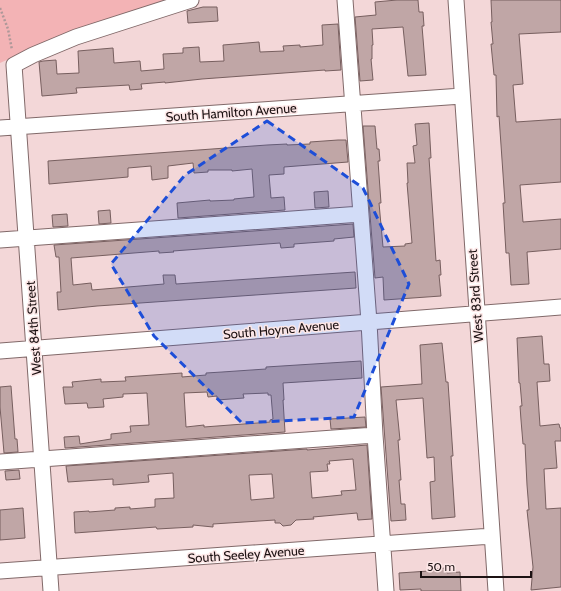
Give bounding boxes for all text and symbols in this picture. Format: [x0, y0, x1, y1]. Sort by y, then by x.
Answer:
street label: South Hamilton Avenue [165, 99, 297, 125]
street label: West 83rd Street [464, 248, 486, 343]
street label: West 84th Street [22, 280, 44, 376]
street label: South Hoyne Avenue [222, 316, 340, 342]
street label: South Seeley Avenue [187, 542, 305, 566]
scale bar [421, 553, 531, 579]
text: 50 m [427, 559, 455, 574]

